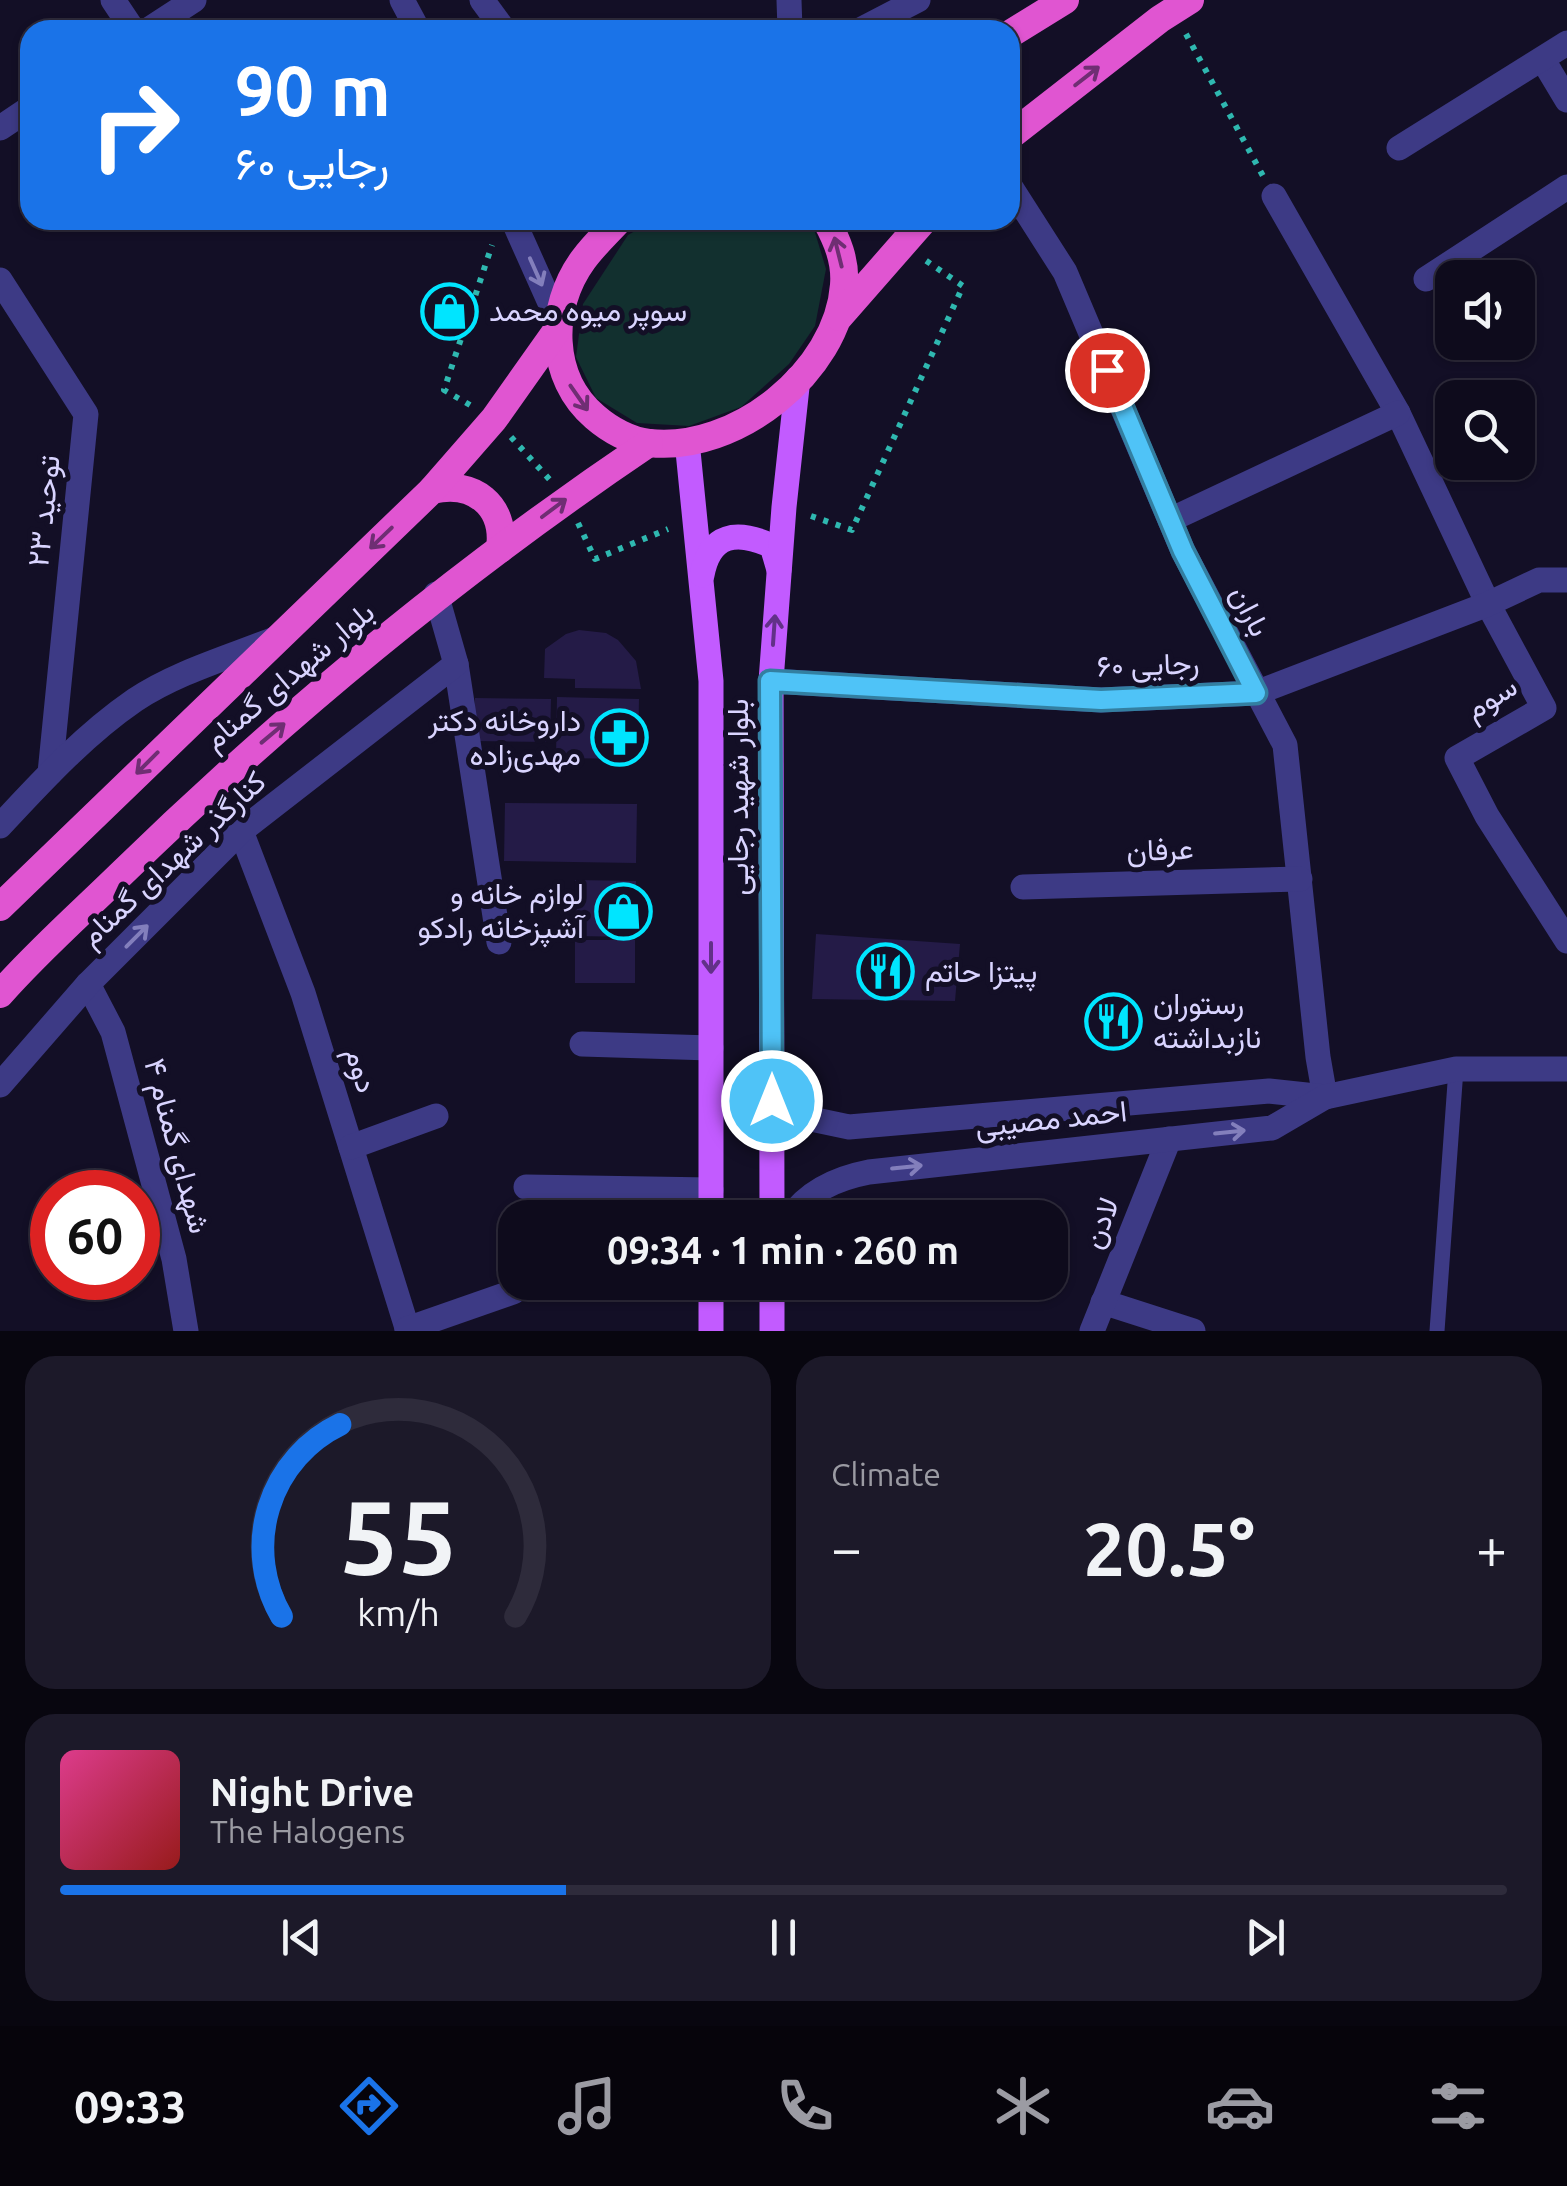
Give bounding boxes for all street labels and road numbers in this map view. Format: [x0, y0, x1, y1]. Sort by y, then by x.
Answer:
street label: توحید ۲۳ [20, 454, 68, 568]
street label: باران [1222, 580, 1278, 642]
street label: بلوار شهدای گمنام [196, 594, 382, 759]
street label: رجایی ۶۰ [1096, 645, 1200, 685]
street label: سوم [1458, 668, 1524, 729]
street label: بلوار شهید رجایی [720, 699, 756, 895]
street label: کنارگذر شهدای گمنام [73, 764, 274, 955]
street label: عرفان [1126, 831, 1194, 869]
street label: دوم [336, 1043, 385, 1097]
street label: شهدای گمنام ۴ [135, 1054, 218, 1238]
street label: احمد مصیبی [973, 1093, 1129, 1145]
street label: لادن [1075, 1192, 1126, 1253]

